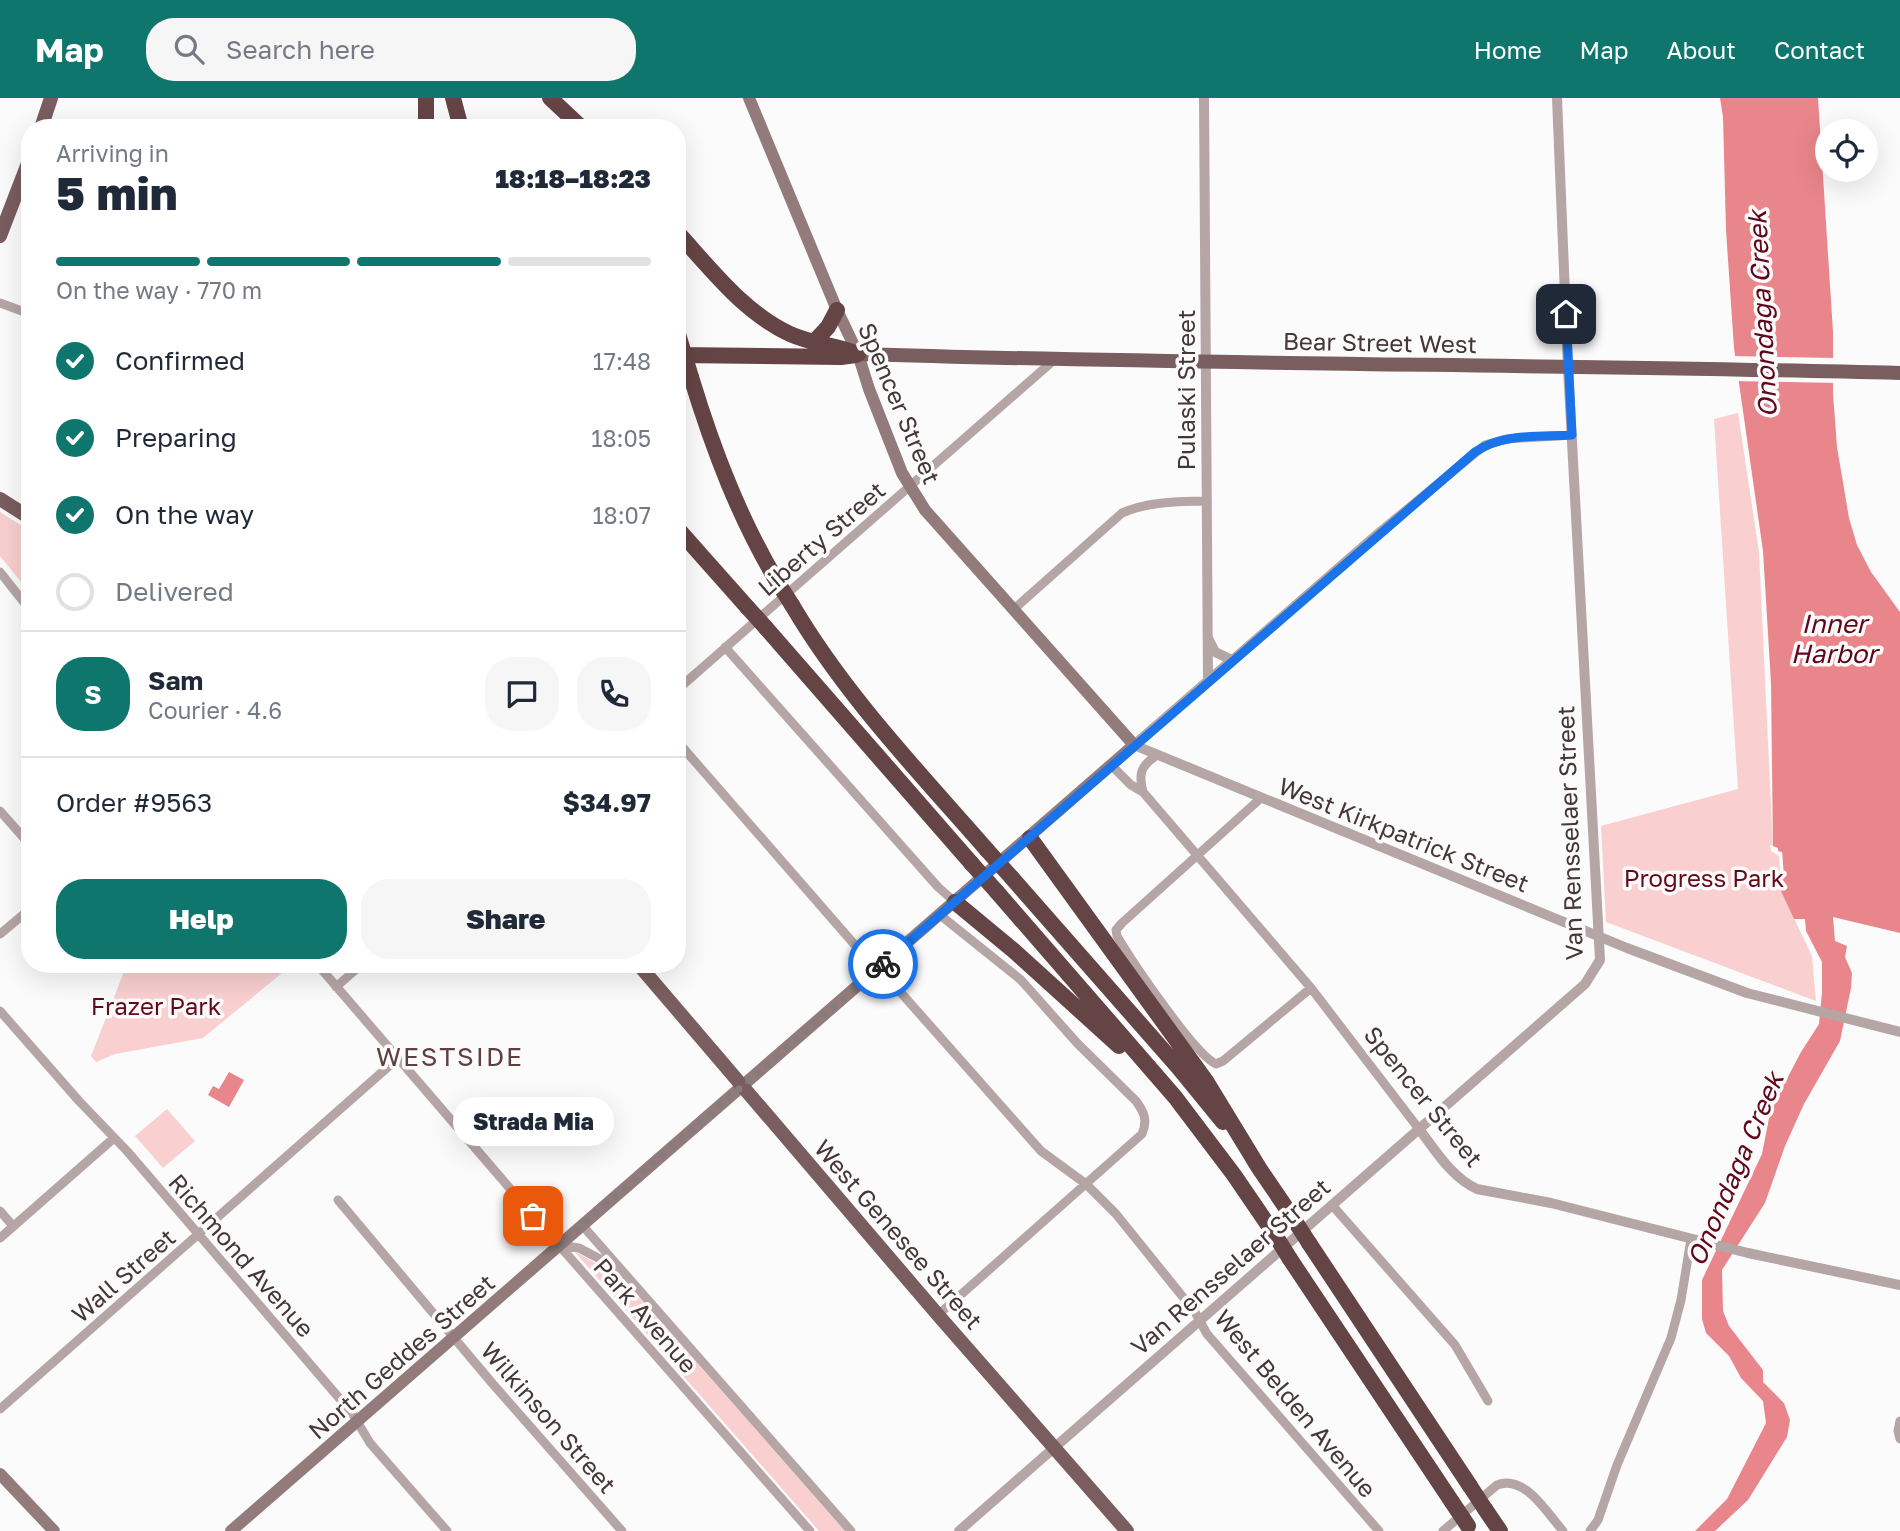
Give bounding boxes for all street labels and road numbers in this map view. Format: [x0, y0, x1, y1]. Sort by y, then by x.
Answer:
street label: Pulaski Street [1171, 309, 1200, 471]
street label: Spencer Street [853, 318, 947, 488]
street label: Bear Street West [1283, 326, 1477, 358]
street label: Liberty Street [751, 475, 891, 601]
street label: Van Rensselaer Street [1550, 705, 1588, 961]
street label: West Kirkpatrick Street [1275, 770, 1533, 898]
street label: Spencer Street [1359, 1020, 1489, 1172]
street label: West Genesee Street [809, 1133, 989, 1335]
street label: Richmond Avenue [163, 1168, 321, 1342]
street label: Van Rensselaer Street [1124, 1172, 1336, 1360]
street label: Wall Street [65, 1222, 181, 1328]
street label: Park Avenue [588, 1252, 704, 1378]
street label: North Geddes Street [302, 1267, 500, 1445]
street label: West Belden Avenue [1209, 1303, 1383, 1503]
street label: Wilkinson Street [475, 1335, 623, 1499]

